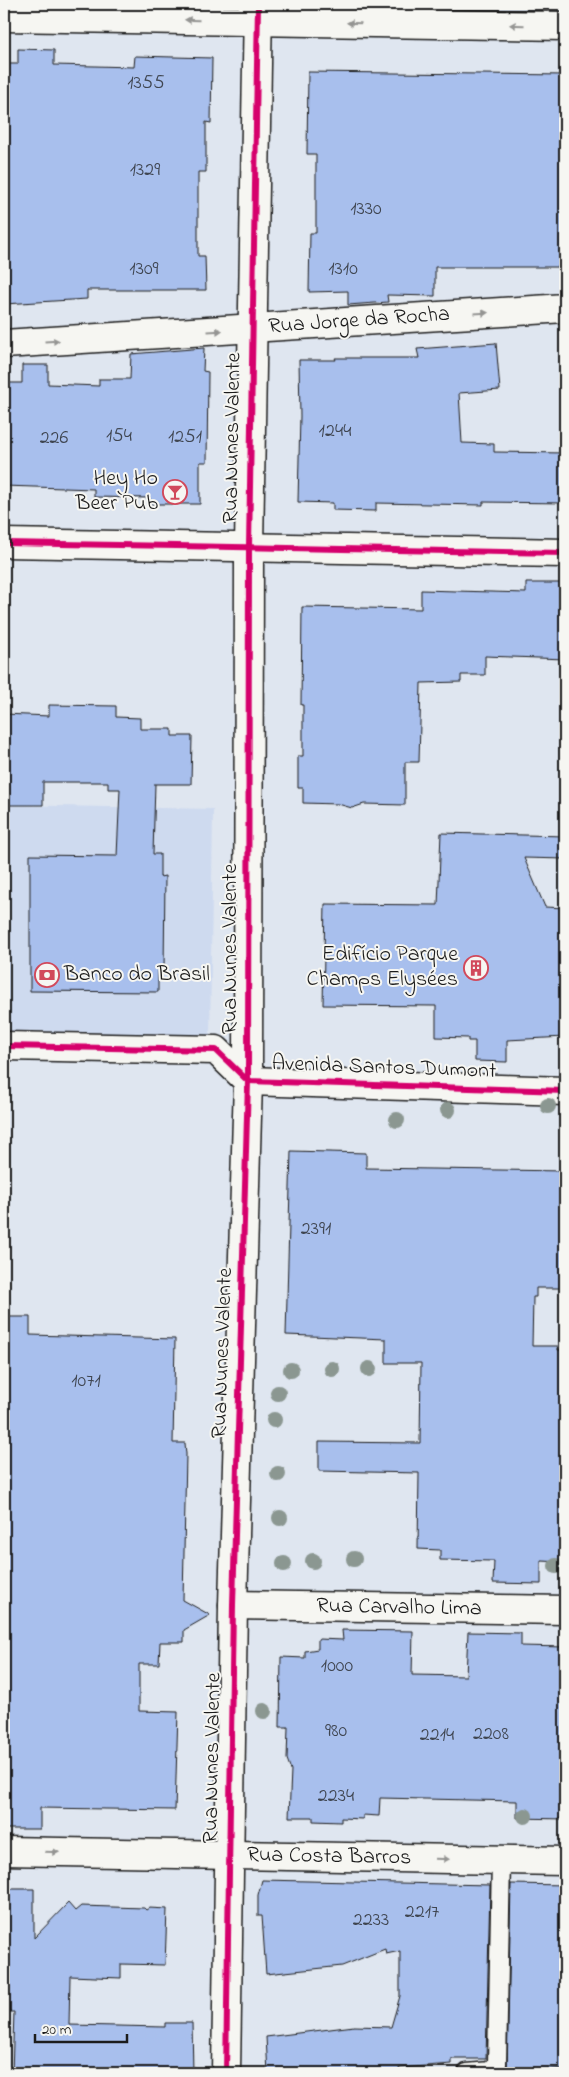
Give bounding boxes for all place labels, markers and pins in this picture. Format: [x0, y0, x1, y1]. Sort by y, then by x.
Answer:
place label: Hey Ho Beer Pub [75, 463, 158, 520]
bar icon: Hey Ho Beer Pub [162, 479, 188, 505]
place label: Edifício Parque Champs Elysées [306, 939, 458, 997]
building icon: Edifício Parque Champs Elysées [463, 955, 489, 981]
place label: Banco do Brasil [63, 959, 210, 991]
bank icon: Banco do Brasil [34, 962, 60, 988]

